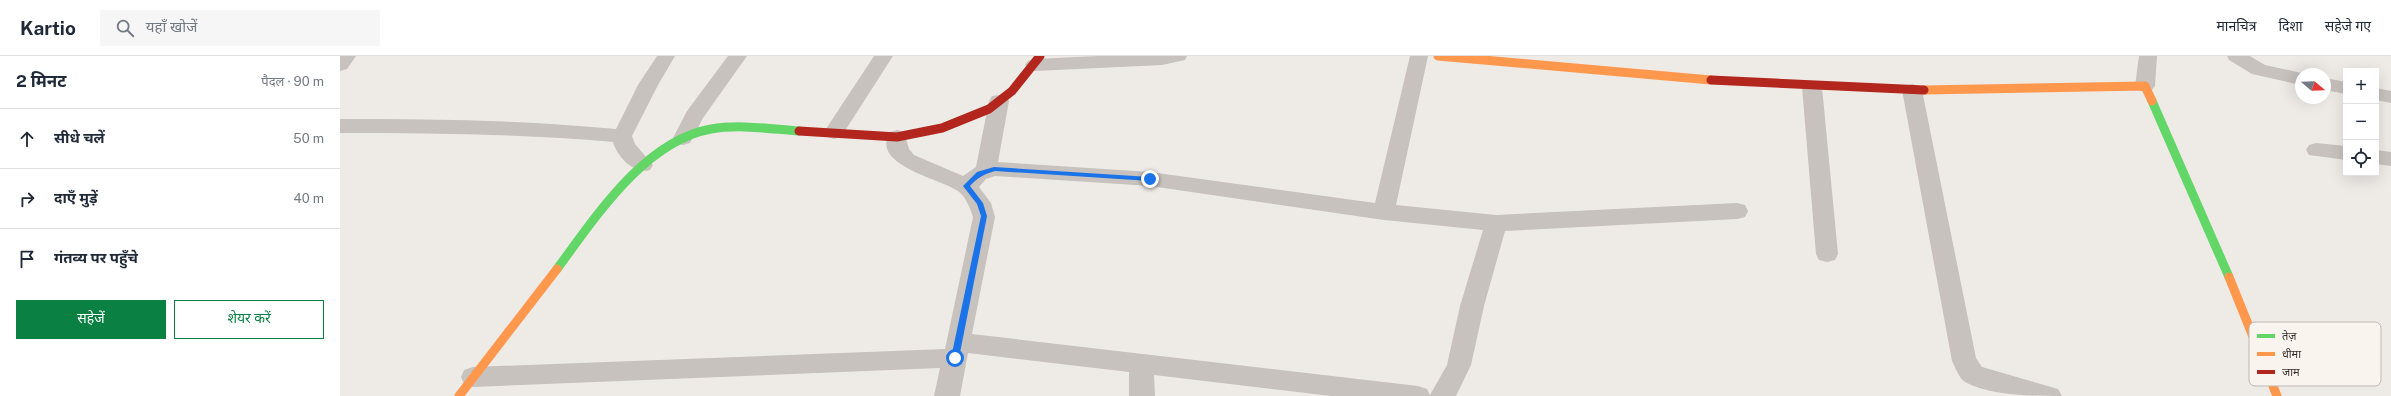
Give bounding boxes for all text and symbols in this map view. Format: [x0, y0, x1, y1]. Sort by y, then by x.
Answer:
search box [100, 10, 380, 46]
text: Kartio [20, 17, 76, 39]
icon: search [114, 17, 136, 39]
text: यहाँ खोजें [146, 18, 197, 35]
text: मानचित्र [2216, 18, 2256, 34]
text: दिशा [2278, 18, 2303, 34]
text: सहेजे गए [2325, 18, 2371, 34]
north arrow [2295, 68, 2331, 104]
map controls [2343, 68, 2379, 176]
button: + [2343, 68, 2379, 104]
text: 2 मिनट [16, 71, 66, 91]
text: पैदल · 90 m [261, 74, 324, 89]
button: − [2343, 104, 2379, 140]
icon: ahead [16, 128, 38, 150]
text: सीधे चलें [54, 129, 105, 146]
text: 50 m [293, 131, 324, 146]
button: locate [2343, 140, 2379, 176]
route end [1141, 170, 1159, 188]
icon: right [16, 188, 38, 210]
text: दाएँ मुड़ें [54, 189, 98, 206]
text: 40 m [293, 191, 324, 206]
icon: arrive [16, 248, 38, 270]
text: गंतव्य पर पहुँचे [54, 249, 138, 266]
button: सहेजें [16, 300, 166, 339]
button: शेयर करें [174, 300, 324, 339]
legend [2249, 322, 2381, 386]
text: तेज़ [2282, 330, 2297, 342]
text: धीमा [2282, 348, 2301, 360]
route start [946, 349, 964, 367]
text: जाम [2282, 366, 2300, 378]

